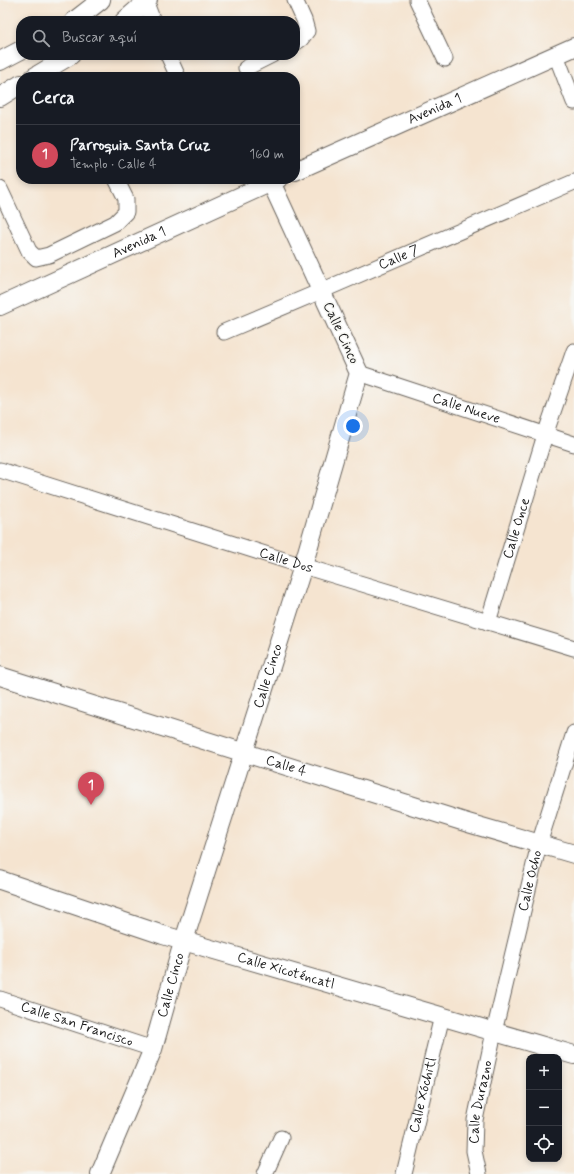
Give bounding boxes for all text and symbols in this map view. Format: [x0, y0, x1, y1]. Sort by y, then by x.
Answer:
search box [16, 16, 300, 60]
icon: search [30, 27, 52, 49]
text: Buscar aquí [62, 28, 137, 48]
text: Cerca [32, 87, 75, 109]
street label: Avenida 1 [405, 89, 465, 129]
text: Parroquia Santa Cruz [70, 136, 210, 156]
text: 1 [42, 146, 48, 163]
text: 160 m [249, 146, 284, 163]
text: Templo · Calle 4 [70, 156, 156, 173]
street label: Avenida 1 [109, 222, 169, 262]
street label: Calle 7 [376, 241, 422, 274]
street label: Calle Cinco [319, 299, 363, 367]
street label: Calle Nueve [430, 389, 503, 428]
your location [343, 416, 363, 436]
street label: Calle Once [499, 495, 534, 561]
street label: Calle Dos [257, 544, 315, 577]
street label: Calle Cinco [249, 642, 287, 711]
street label: Calle 4 [263, 751, 309, 781]
pin: 1 [78, 772, 104, 805]
street label: Calle Ocho [514, 848, 546, 913]
street label: Calle Xicoténcatl [235, 948, 337, 994]
street label: Calle Cinco [153, 951, 189, 1020]
street label: Calle San Francisco [19, 997, 135, 1051]
map controls [526, 1054, 562, 1162]
button: + [526, 1054, 562, 1090]
street label: Calle Xóchitl [405, 1056, 441, 1135]
street label: Calle Durazno [465, 1058, 497, 1144]
button: − [526, 1090, 562, 1126]
button: locate [526, 1126, 562, 1162]

